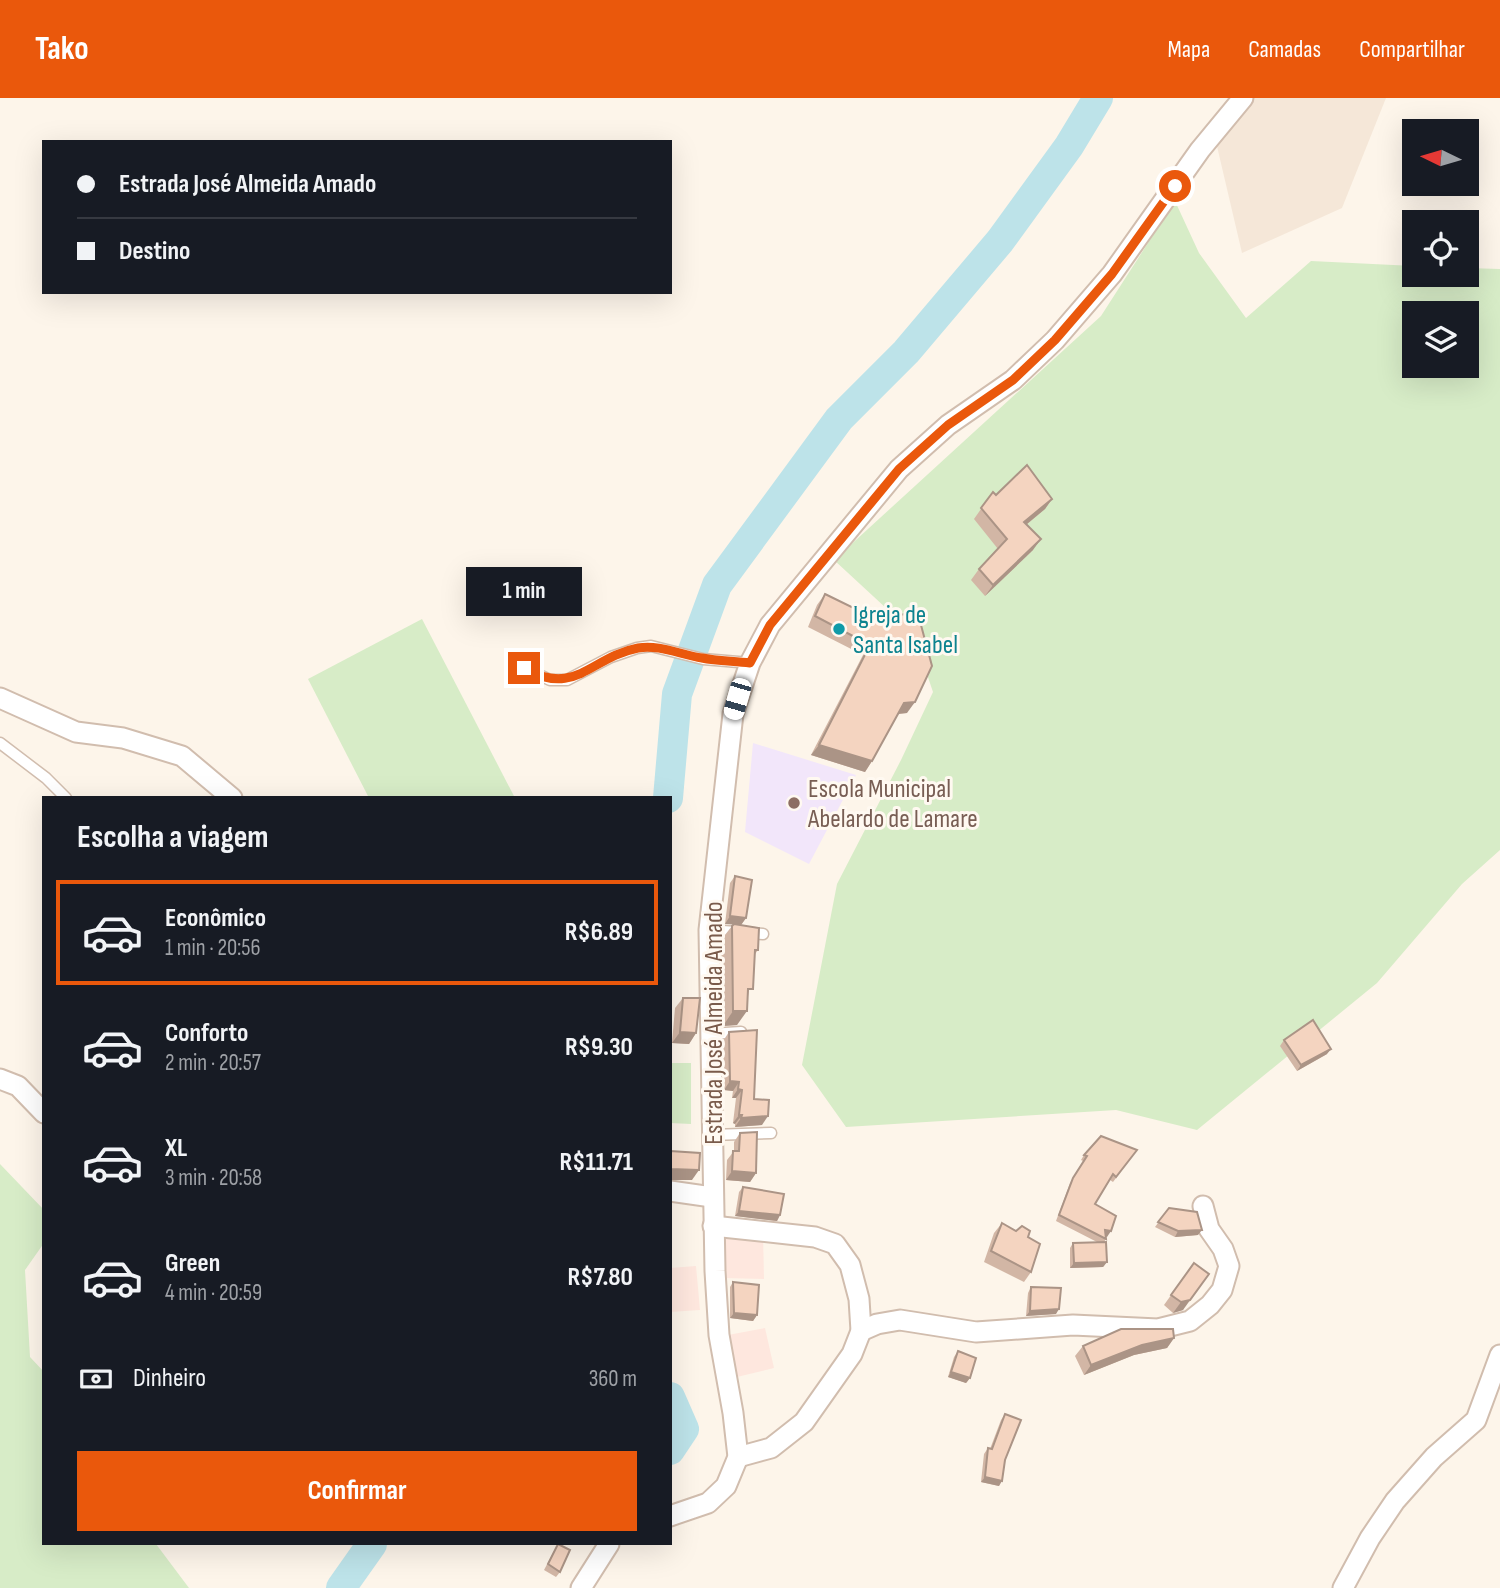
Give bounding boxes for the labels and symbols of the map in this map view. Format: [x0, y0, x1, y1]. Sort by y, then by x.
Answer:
north arrow [1402, 119, 1479, 196]
route start [1159, 170, 1191, 202]
callout: 1 min [466, 566, 582, 616]
place label: Igreja de Santa Isabel [853, 600, 958, 661]
marker: Igreja de Santa Isabel [831, 621, 847, 637]
route end [508, 652, 540, 684]
car [722, 676, 753, 722]
place label: Escola Municipal Abelardo de Lamare [807, 774, 978, 835]
marker: Escola Municipal Abelardo de Lamare [786, 795, 802, 811]
street label: Estrada José Almeida Amado [699, 901, 730, 1145]

